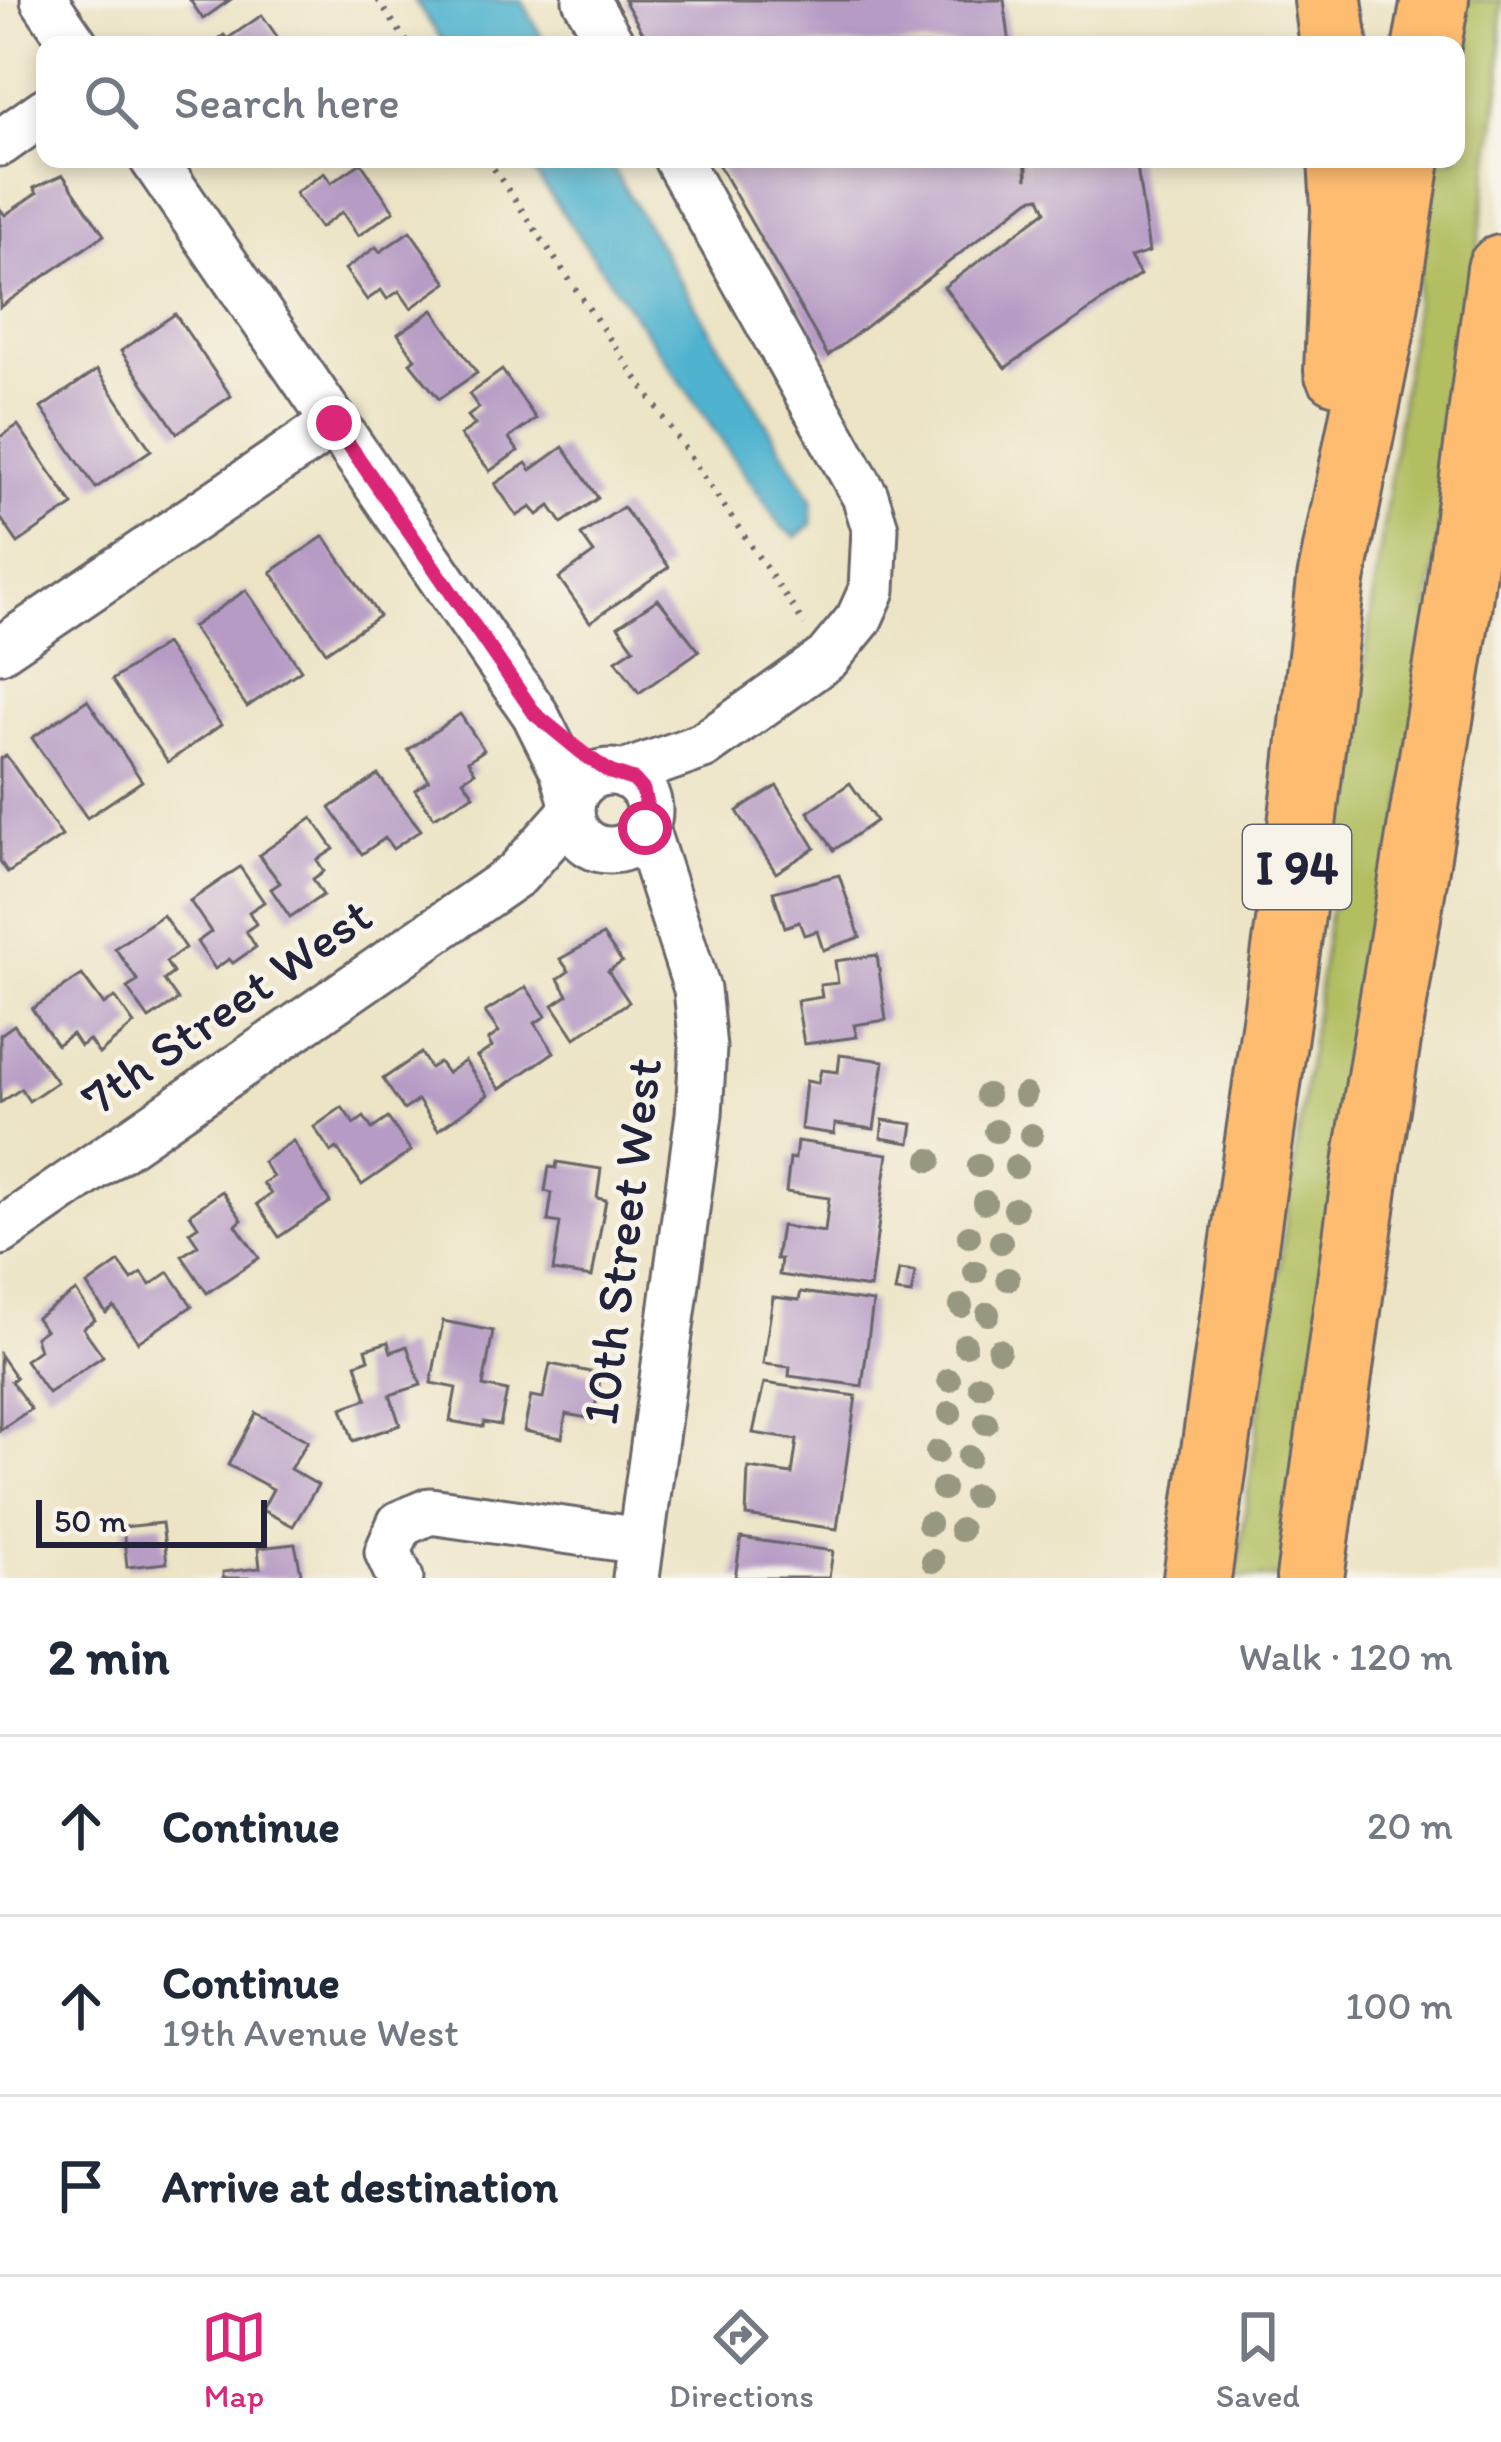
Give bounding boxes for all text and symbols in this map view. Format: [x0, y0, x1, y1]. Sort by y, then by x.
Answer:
search box [36, 36, 1465, 168]
icon: search [78, 69, 144, 135]
text: Search here [174, 75, 400, 129]
route end [307, 396, 361, 450]
route start [618, 801, 672, 855]
road number: I 94 [1243, 825, 1351, 909]
street label: 7th Street West [70, 884, 383, 1129]
street label: 10th Street West [569, 1054, 674, 1428]
scale bar [36, 1494, 267, 1547]
text: 50 m [54, 1501, 127, 1540]
text: 2 min [48, 1626, 169, 1687]
text: Walk · 120 m [1239, 1633, 1453, 1680]
icon: ahead [48, 1793, 114, 1859]
text: Continue [162, 1799, 340, 1853]
text: 20 m [1367, 1802, 1453, 1849]
text: Continue [162, 1955, 340, 2009]
icon: ahead [48, 1973, 114, 2039]
text: 100 m [1345, 1982, 1453, 2029]
text: 19th Avenue West [162, 2009, 459, 2056]
icon: arrive [48, 2153, 114, 2219]
text: Arrive at destination [162, 2159, 558, 2213]
tab: Map [201, 2304, 267, 2415]
tab: Directions [669, 2304, 814, 2415]
tab: Saved [1216, 2304, 1300, 2415]

